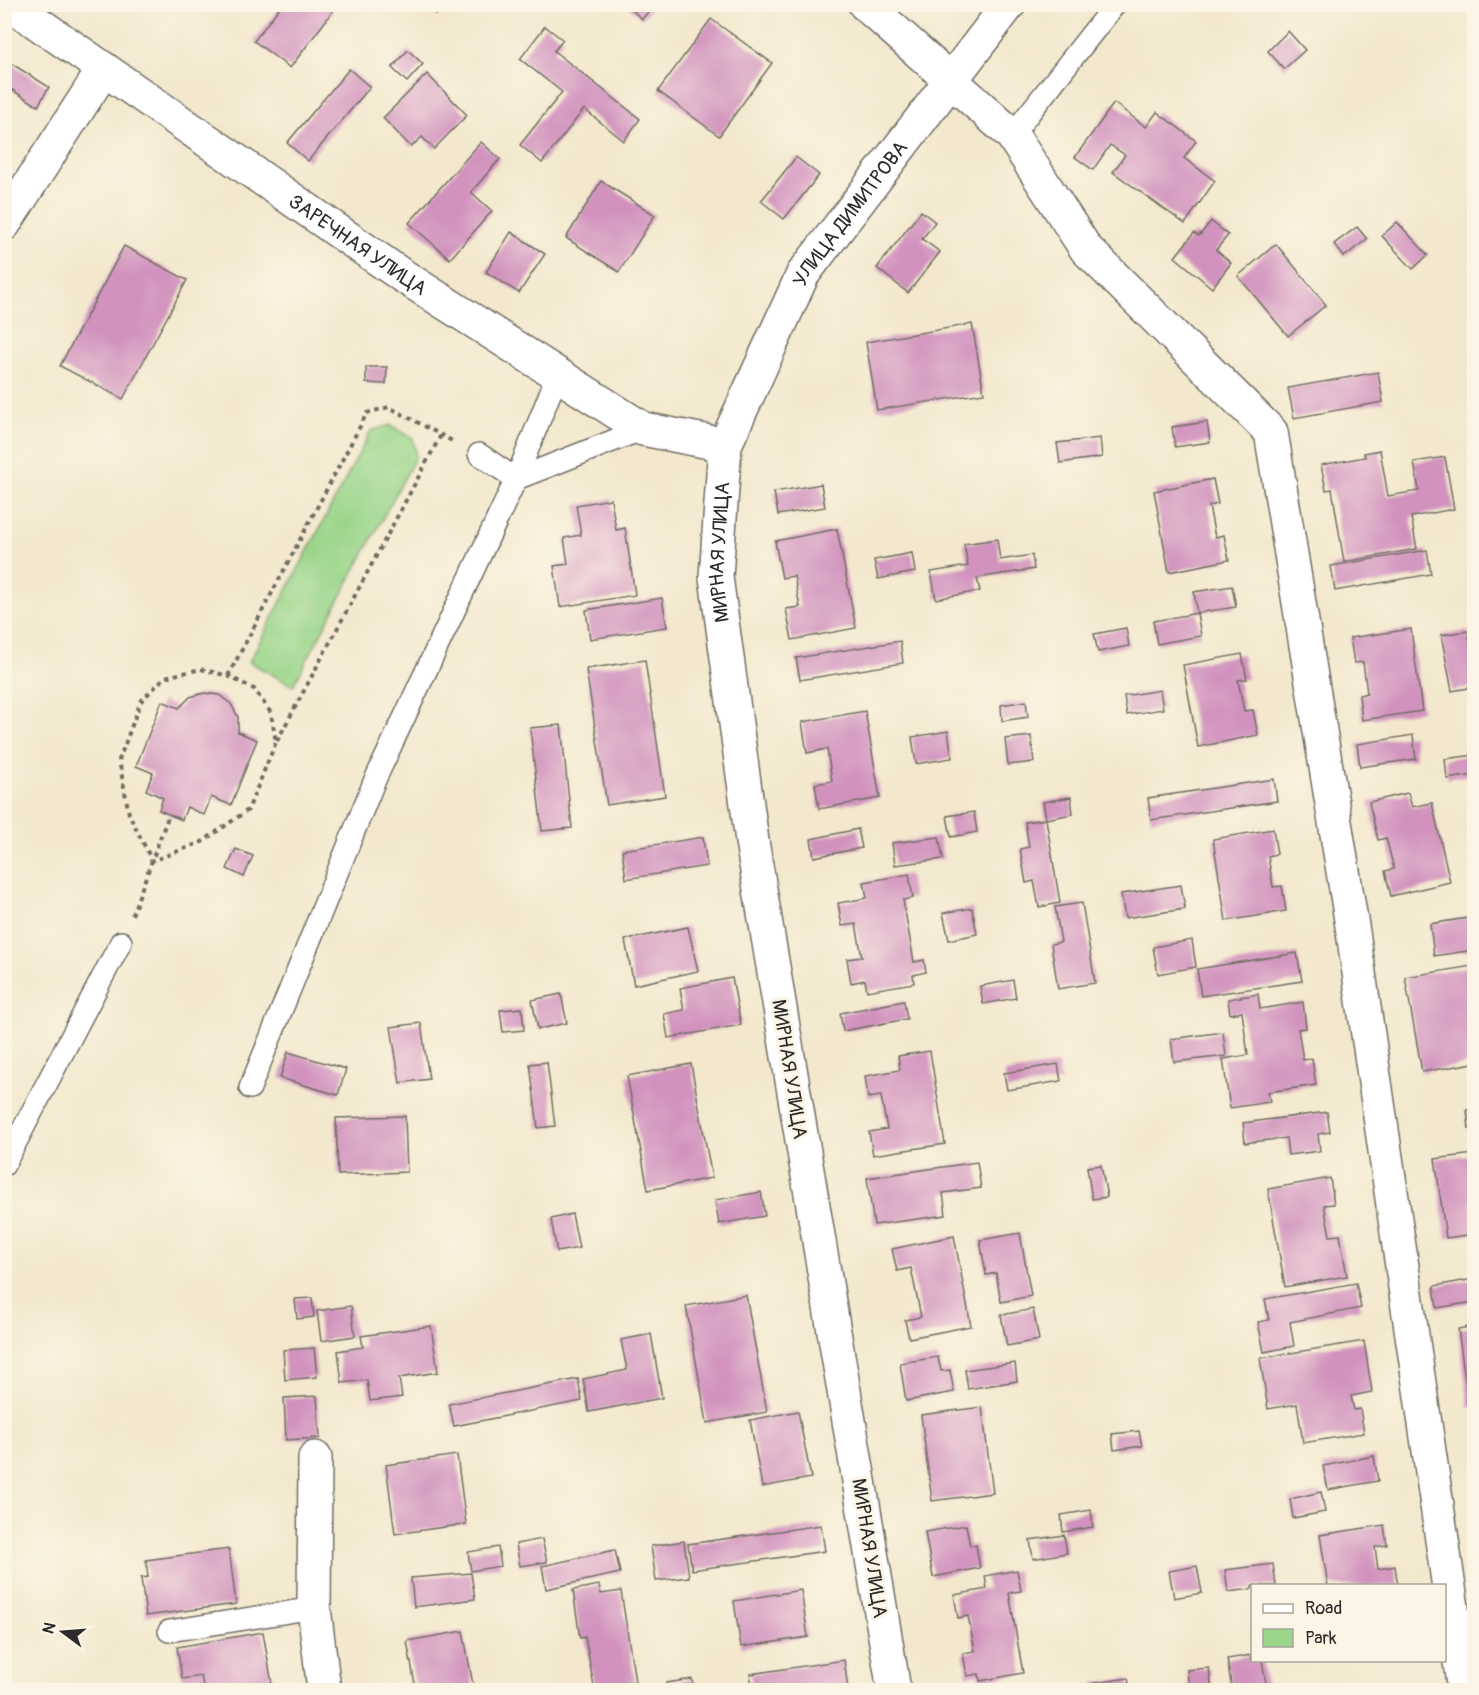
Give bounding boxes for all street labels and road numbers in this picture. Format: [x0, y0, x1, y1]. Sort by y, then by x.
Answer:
street label: УЛИЦА ДИМИТРОВА [787, 136, 913, 290]
street label: ЗАРЕЧНАЯ УЛИЦА [284, 189, 432, 301]
street label: МИРНАЯ УЛИЦА [704, 481, 735, 624]
street label: МИРНАЯ УЛИЦА [766, 997, 813, 1141]
street label: МИРНАЯ УЛИЦА [846, 1476, 893, 1620]

